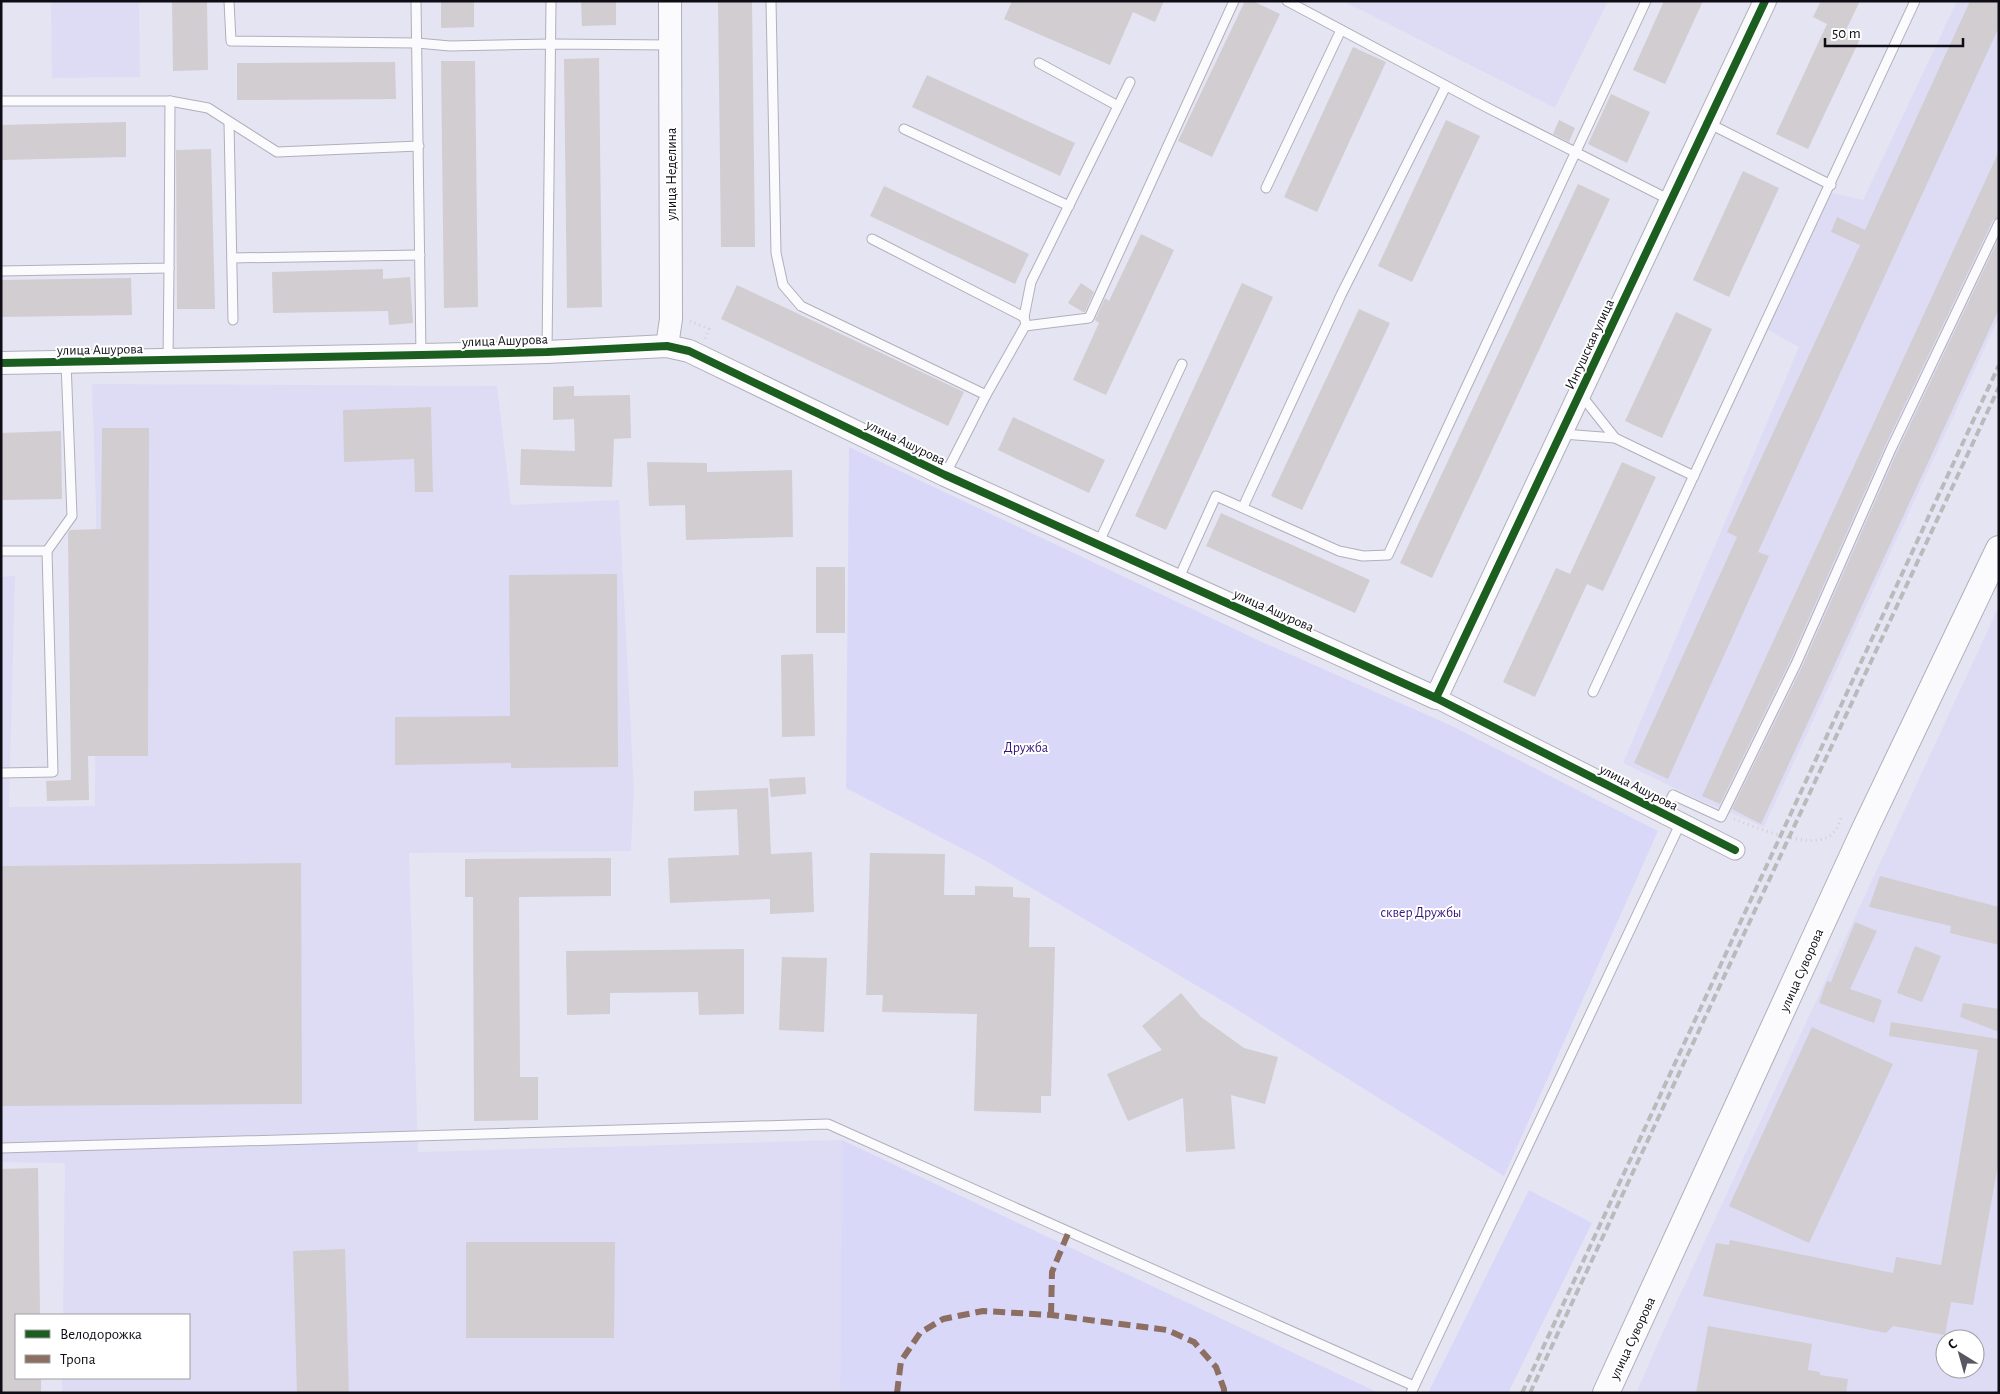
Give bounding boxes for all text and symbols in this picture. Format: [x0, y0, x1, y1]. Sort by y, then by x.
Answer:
scale bar [1825, 15, 1962, 47]
text: 50 m [1832, 26, 1861, 41]
street label: улица Неделина [665, 127, 679, 221]
street label: Ингушская улица [1563, 297, 1617, 392]
street label: улица Ашурова [461, 332, 549, 350]
street label: улица Ашурова [56, 342, 144, 358]
street label: улица Ашурова [863, 417, 948, 468]
street label: улица Ашурова [1231, 587, 1316, 635]
park label: Дружба [1004, 741, 1049, 755]
street label: улица Ашурова [1596, 762, 1681, 814]
park label: сквер Дружбы [1381, 906, 1461, 920]
street label: улица Суворова [1777, 926, 1827, 1015]
street label: улица Суворова [1607, 1294, 1658, 1383]
legend [15, 1314, 190, 1379]
text: Велодорожка [60, 1327, 142, 1342]
north arrow [1935, 1329, 1985, 1379]
text: С [1945, 1336, 1960, 1352]
text: Тропа [60, 1352, 96, 1367]

